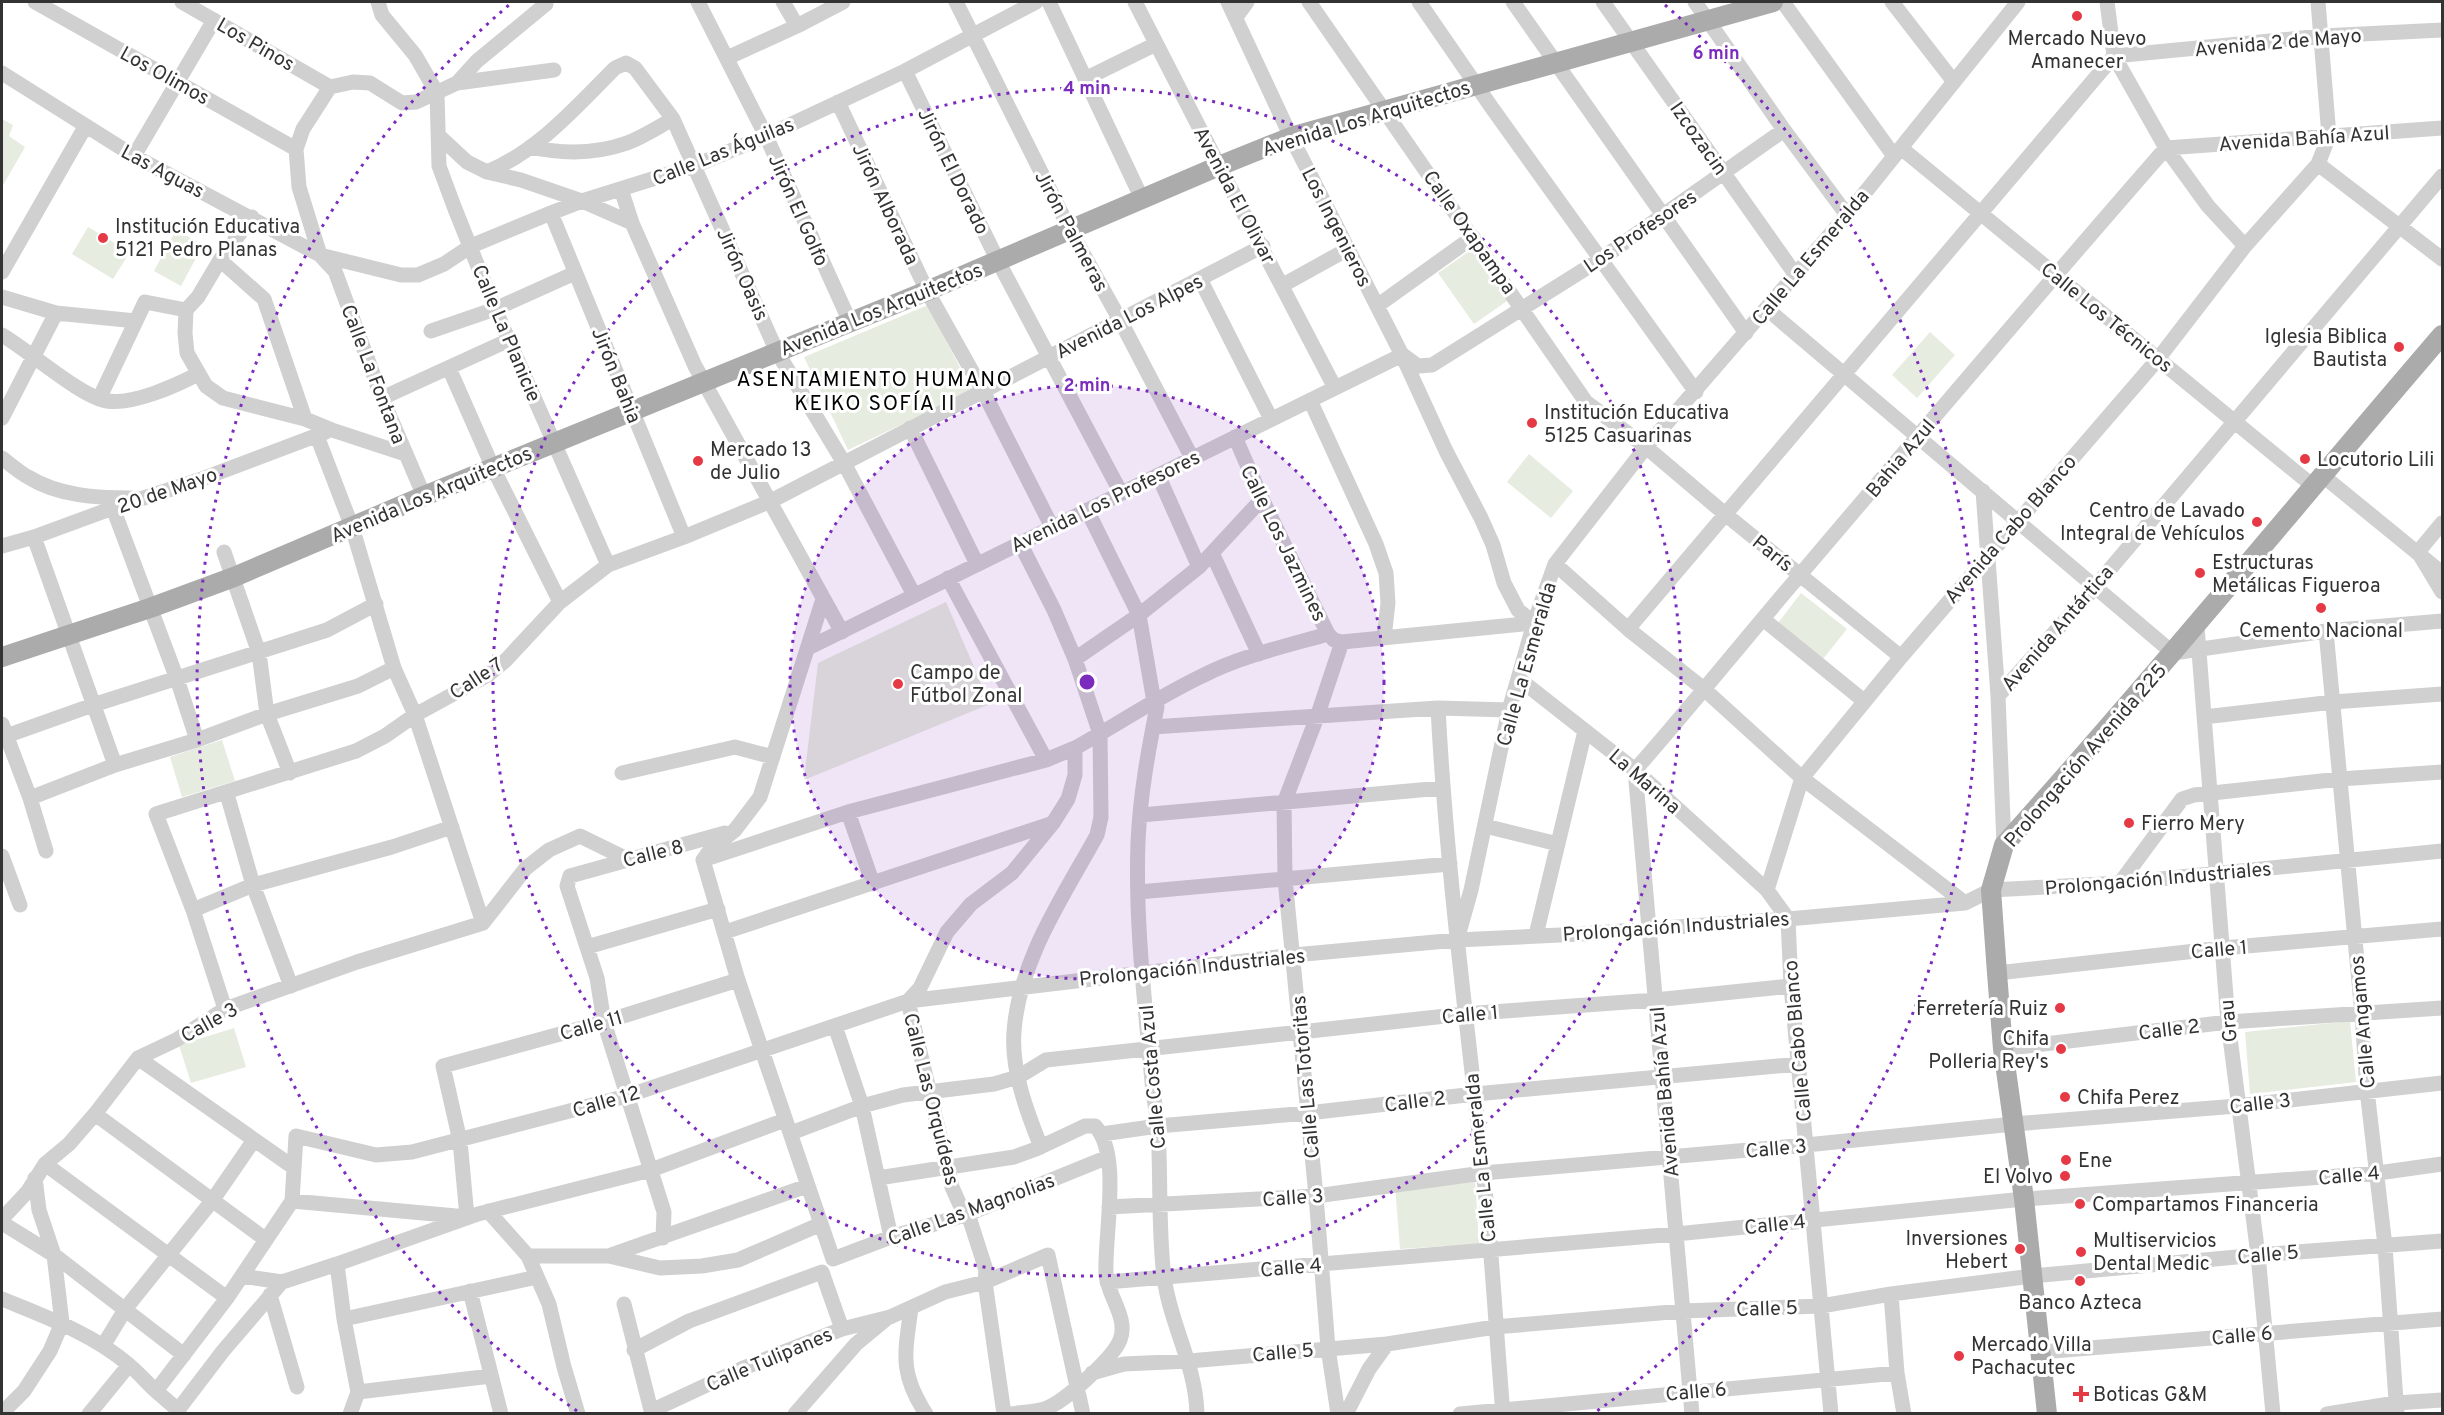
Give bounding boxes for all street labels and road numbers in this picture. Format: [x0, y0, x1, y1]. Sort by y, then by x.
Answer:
street label: Los Pinos [211, 13, 299, 78]
street label: Avenida 2 de Mayo [2193, 24, 2363, 64]
street label: Los Olimos [115, 41, 214, 112]
street label: Avenida Los Arquitectos [1259, 76, 1474, 164]
street label: Izcozacin [1663, 97, 1732, 181]
street label: Jirón El Dorado [910, 104, 994, 239]
street label: Calle Las Águilas [648, 111, 798, 193]
street label: Avenida Bahía Azul [2218, 121, 2390, 159]
street label: Avenida El Olivar [1186, 123, 1280, 269]
street label: Las Aguas [116, 140, 208, 206]
street label: Jirón Alborada [845, 140, 924, 270]
street label: Jirón El Golfo [761, 151, 833, 271]
street label: Los Ingenieros [1294, 164, 1376, 292]
street label: Calle Oxapampa [1416, 166, 1521, 300]
street label: Jirón Palmeras [1027, 167, 1113, 297]
street label: Los Profesores [1579, 185, 1703, 280]
street label: Calle La Esmeralda [1747, 185, 1876, 332]
street label: Jirón Oasis [709, 224, 773, 325]
street label: Calle Los Técnicos [2034, 257, 2177, 380]
street label: Avenida Los Arquitectos [777, 258, 987, 363]
street label: Calle La Planicie [465, 261, 546, 406]
street label: Avenida Los Alpes [1052, 269, 1208, 366]
street label: Calle La Fontana [334, 301, 411, 448]
street label: Jirón Bahia [584, 324, 646, 427]
street label: Bahia Azul [1861, 415, 1942, 504]
street label: Avenida Los Arquitectos [327, 442, 536, 550]
street label: Avenida Los Profesores [1007, 446, 1205, 560]
street label: Avenida Cabo Blanco [1940, 450, 2083, 610]
street label: Calle Los Jazmines [1233, 461, 1331, 626]
street label: 20 de Mayo [114, 463, 221, 521]
street label: París [1746, 530, 1797, 579]
street label: Avenida Antártica [1997, 561, 2120, 698]
street label: Calle La Esmeralda [1492, 579, 1564, 750]
street label: Calle 7 [445, 653, 509, 707]
street label: Prolongación Avenida 225 [1999, 659, 2174, 854]
street label: La Marina [1602, 744, 1685, 821]
street label: Calle 8 [620, 835, 687, 875]
street label: Prolongación Industriales [2044, 857, 2273, 903]
street label: Prolongación Industriales [1562, 907, 1790, 949]
street label: Calle 1 [2190, 936, 2249, 966]
street label: Prolongación Industriales [1078, 944, 1307, 994]
street label: Calle Angamos [2345, 954, 2383, 1089]
street label: Calle Cabo Blanco [1779, 959, 1819, 1123]
street label: Calle Las Totoritas [1287, 994, 1327, 1159]
street label: Calle 3 [177, 997, 243, 1050]
street label: Grau [2215, 998, 2245, 1043]
street label: Calle 1 [1441, 1001, 1500, 1031]
street label: Calle Costa Azul [1135, 1004, 1173, 1150]
street label: Avenida Bahía Azul [1646, 1005, 1686, 1178]
street label: Calle 11 [557, 1006, 626, 1048]
street label: Calle Las Orquídeas [896, 1011, 964, 1188]
street label: Calle 2 [2137, 1014, 2201, 1048]
street label: Calle La Esmeralda [1460, 1072, 1504, 1244]
street label: Calle 12 [570, 1081, 643, 1125]
street label: Calle 2 [1383, 1086, 1447, 1120]
street label: Calle 3 [2228, 1088, 2292, 1122]
street label: Calle 3 [1744, 1134, 1808, 1166]
street label: Calle 4 [2317, 1161, 2381, 1193]
street label: Calle Las Magnolias [885, 1169, 1059, 1253]
street label: Calle 3 [1262, 1184, 1325, 1214]
street label: Calle 4 [1743, 1210, 1807, 1242]
street label: Calle 5 [2236, 1240, 2300, 1272]
street label: Calle 4 [1259, 1253, 1323, 1285]
street label: Calle 5 [1736, 1296, 1798, 1324]
street label: Calle 6 [2210, 1321, 2274, 1353]
street label: Calle Tulipanes [703, 1323, 837, 1399]
street label: Calle 5 [1251, 1338, 1315, 1370]
street label: Calle 6 [1664, 1377, 1728, 1409]

